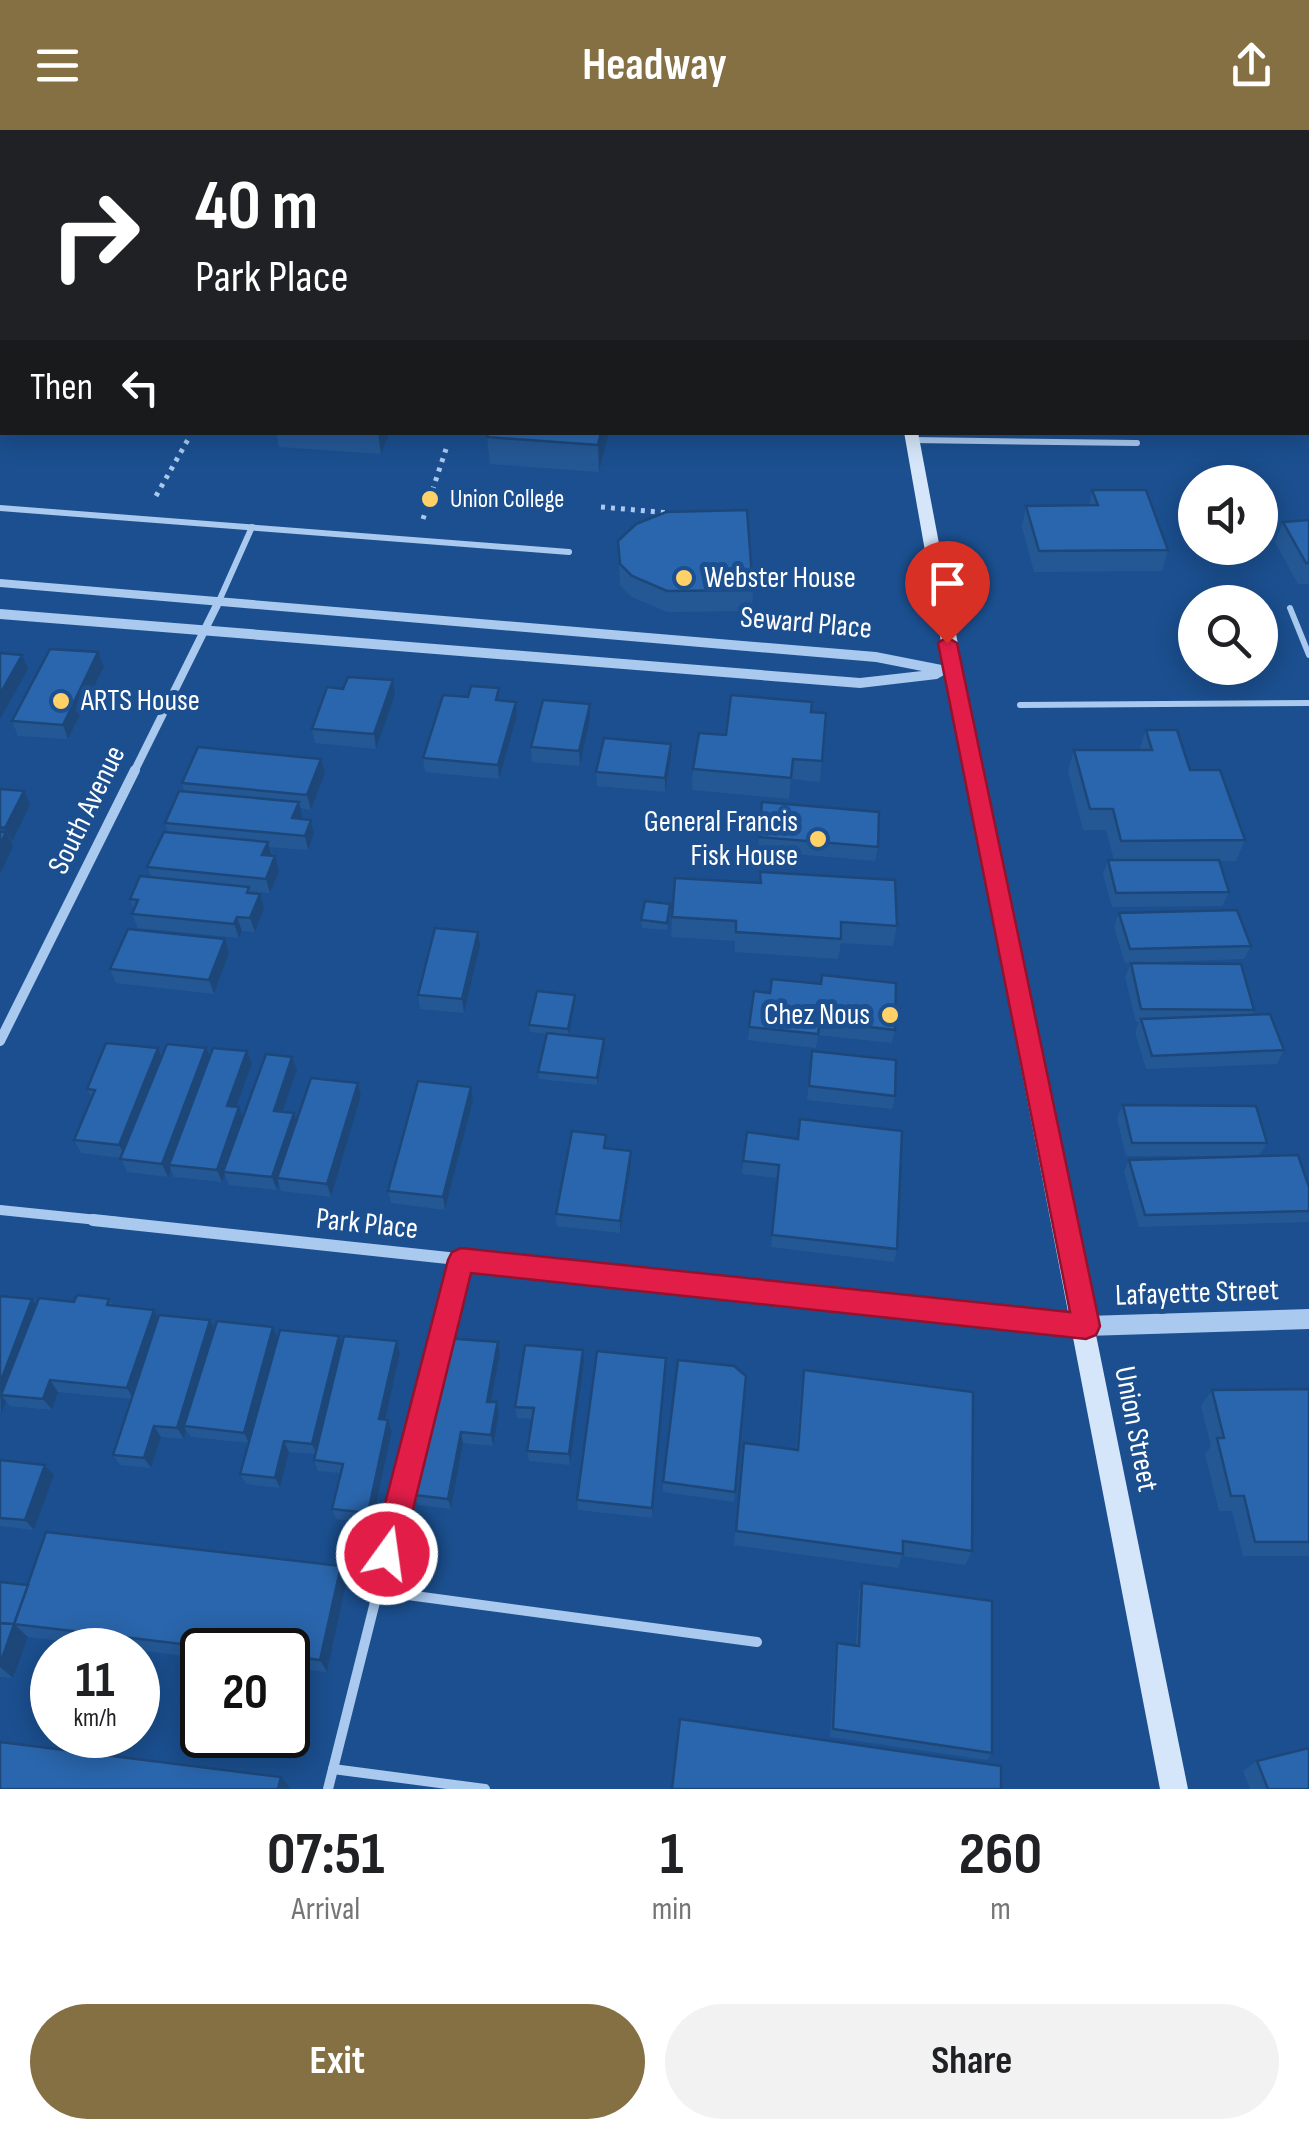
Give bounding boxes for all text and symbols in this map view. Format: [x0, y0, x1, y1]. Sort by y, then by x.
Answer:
icon: menu [30, 38, 85, 93]
text: Headway [582, 38, 727, 93]
icon: share [1224, 38, 1279, 93]
text: 40 m [195, 165, 318, 249]
icon: right [30, 170, 160, 300]
text: Park Place [195, 250, 349, 305]
icon: left [113, 360, 168, 415]
text: Then [30, 365, 93, 410]
map controls [1178, 465, 1278, 685]
button: sound [1178, 465, 1278, 565]
place label: Union College [450, 484, 564, 515]
marker: Union College [419, 488, 441, 510]
pin [905, 541, 990, 644]
icon: arrive [920, 556, 975, 611]
place label: Webster House [704, 560, 856, 596]
marker: Webster House [673, 567, 695, 589]
button: search [1178, 585, 1278, 685]
street label: Seward Place [739, 599, 873, 647]
place label: ARTS House [80, 683, 200, 719]
marker: ARTS House [50, 690, 72, 712]
street label: South Avenue [41, 740, 133, 880]
place label: General Francis Fisk House [644, 804, 798, 874]
marker: General Francis Fisk House [807, 828, 829, 850]
place label: Chez Nous [764, 997, 870, 1033]
marker: Chez Nous [879, 1004, 901, 1026]
street label: Park Place [314, 1201, 420, 1247]
street label: Lafayette Street [1115, 1272, 1279, 1314]
street label: Union Street [1106, 1363, 1166, 1495]
position arrow [335, 1502, 439, 1606]
speed limit sign: 20 [180, 1628, 310, 1758]
text: 11 [75, 1651, 115, 1711]
text: km/h [73, 1703, 117, 1734]
text: 07:51 [267, 1819, 385, 1891]
text: 1 [660, 1819, 684, 1891]
text: 260 [959, 1819, 1042, 1891]
text: Arrival [291, 1890, 360, 1929]
text: min [652, 1890, 692, 1929]
text: m [990, 1890, 1011, 1929]
button: Exit [30, 2004, 645, 2119]
button: Share [665, 2004, 1279, 2119]

